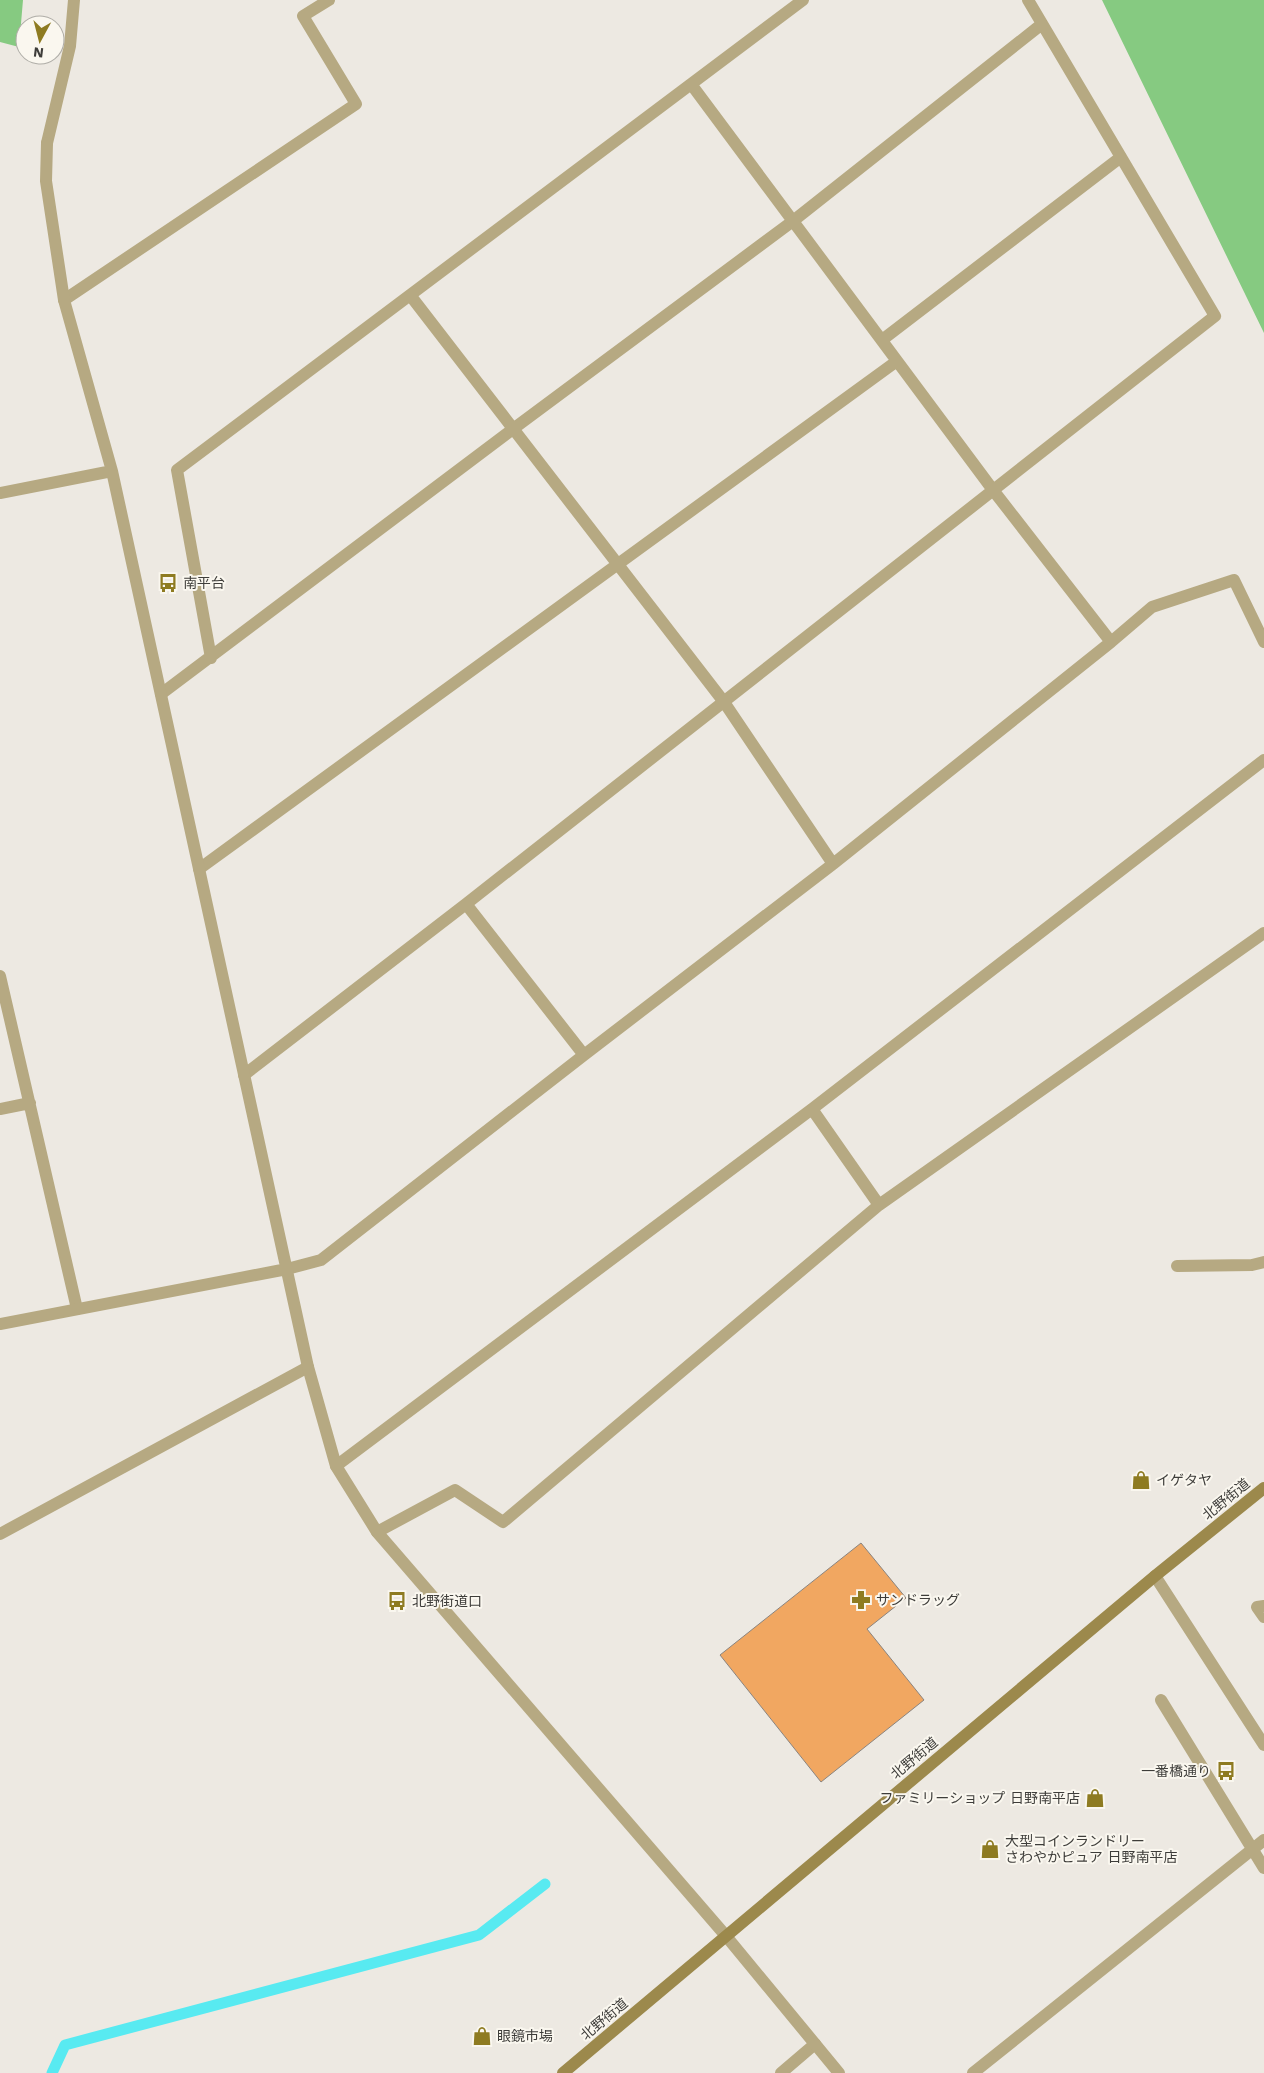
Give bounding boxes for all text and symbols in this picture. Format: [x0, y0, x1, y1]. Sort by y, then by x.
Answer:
north arrow [15, 15, 65, 65]
text: N [32, 44, 45, 61]
bus stop icon: 南平台 [157, 572, 179, 594]
place label: 南平台 [183, 575, 225, 591]
shop icon: イゲタヤ [1130, 1469, 1152, 1491]
place label: イゲタヤ [1156, 1472, 1212, 1488]
street label: 北野街道 [1199, 1475, 1253, 1523]
pharmacy icon: サンドラッグ [850, 1589, 872, 1611]
bus stop icon: 北野街道口 [386, 1590, 408, 1612]
place label: サンドラッグ [876, 1592, 960, 1608]
place label: 北野街道口 [412, 1593, 482, 1609]
street label: 北野街道 [887, 1734, 941, 1782]
bus stop icon: 一番橋通り [1215, 1760, 1237, 1782]
place label: 一番橋通り [1141, 1763, 1211, 1779]
shop icon: ファミリーショップ 日野南平店 [1084, 1787, 1106, 1809]
place label: ファミリーショップ 日野南平店 [880, 1790, 1080, 1806]
place label: 大型コインランドリー さわやかピュア 日野南平店 [1005, 1833, 1178, 1865]
shop icon: 大型コインランドリー さわやかピュア 日野南平店 [979, 1838, 1001, 1860]
street label: 北野街道 [577, 1995, 631, 2043]
shop icon: 眼鏡市場 [471, 2025, 493, 2047]
place label: 眼鏡市場 [497, 2028, 553, 2044]

